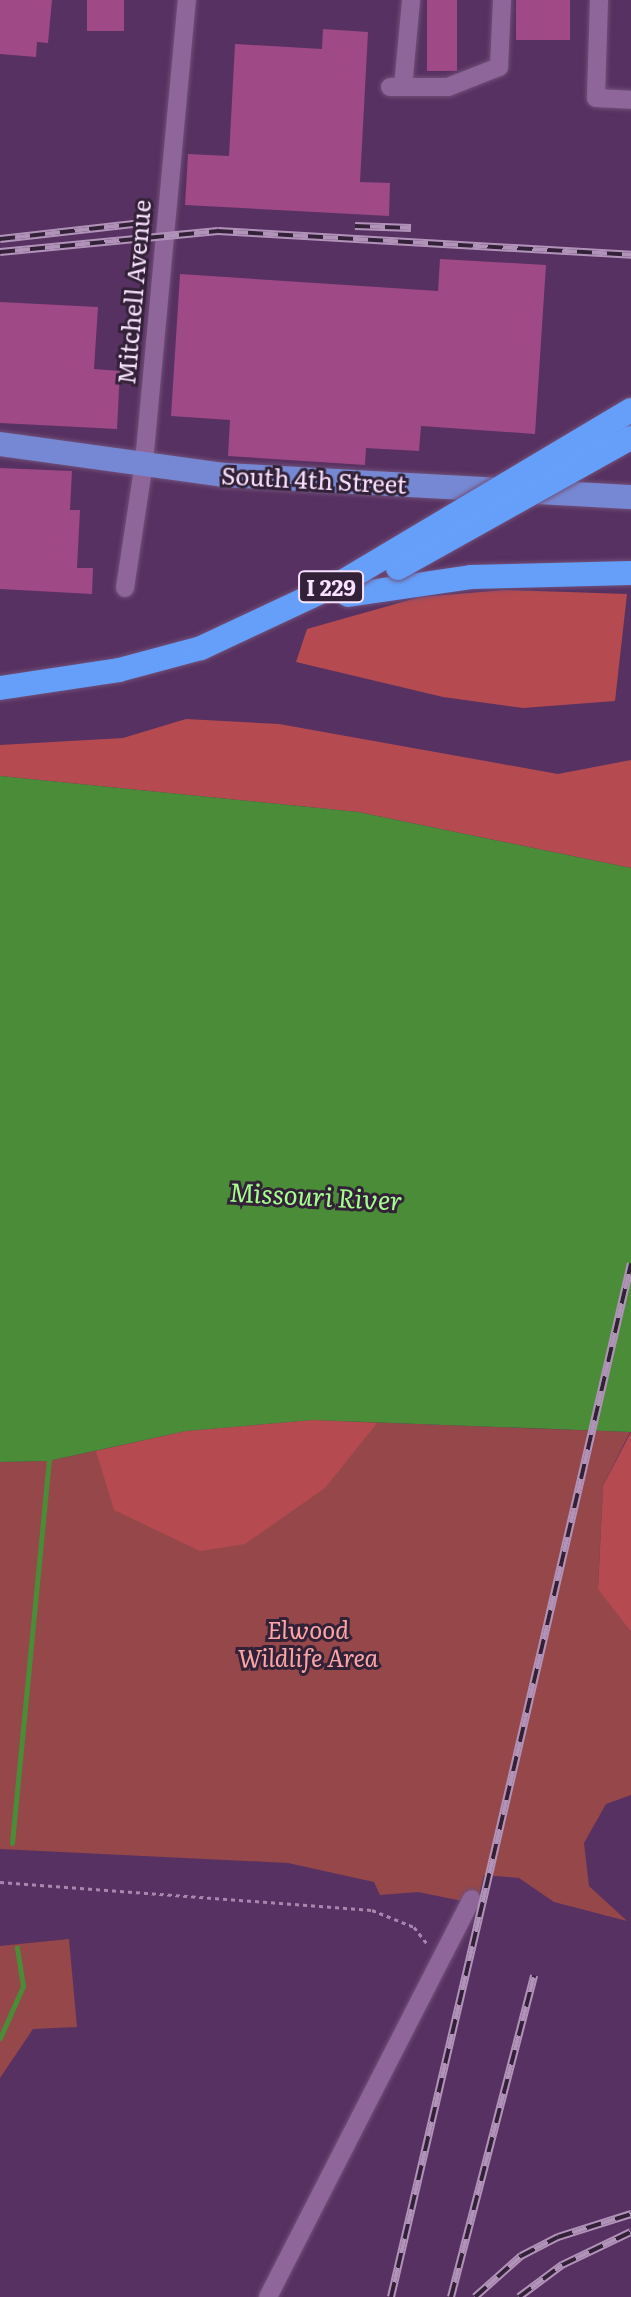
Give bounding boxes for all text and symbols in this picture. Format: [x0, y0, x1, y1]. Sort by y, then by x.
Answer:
street label: Mitchell Avenue [111, 198, 155, 386]
street label: South 4th Street [221, 460, 407, 498]
road number: I 229 [297, 569, 365, 605]
water label: Missouri River [229, 1175, 403, 1215]
park label: Elwood Wildlife Area [238, 1615, 378, 1671]

